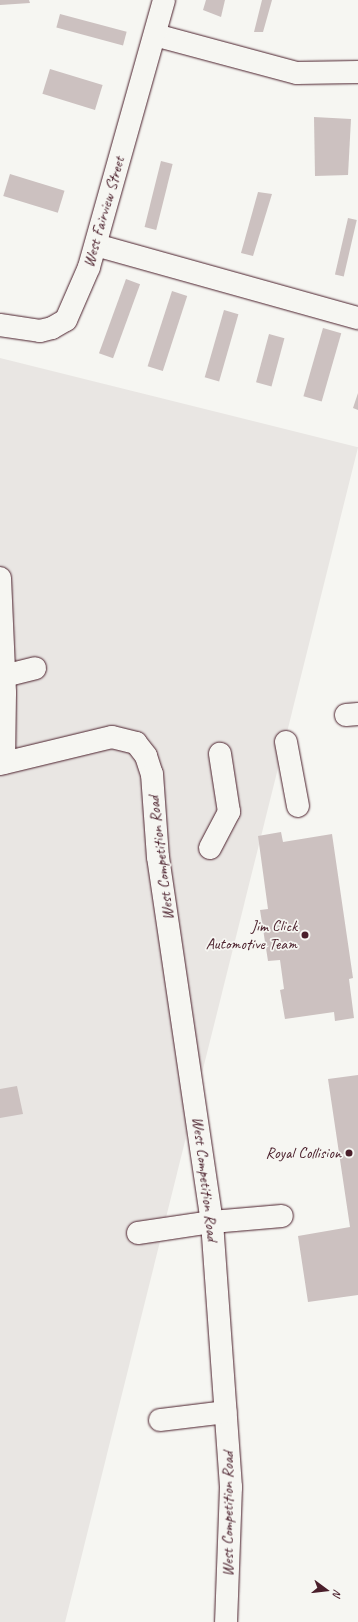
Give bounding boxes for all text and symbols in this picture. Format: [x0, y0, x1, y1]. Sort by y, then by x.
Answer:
street label: West Fairview Street [79, 154, 129, 270]
street label: West Competition Road [144, 795, 178, 921]
place label: Jim Click Automotive Team [208, 916, 297, 954]
marker: Jim Click Automotive Team [300, 930, 310, 940]
street label: West Competition Road [188, 1116, 222, 1242]
place label: Royal Collision [266, 1143, 341, 1163]
marker: Royal Collision [344, 1148, 354, 1158]
street label: West Competition Road [218, 1451, 238, 1577]
north arrow [306, 1570, 346, 1610]
text: N [330, 1588, 345, 1598]

